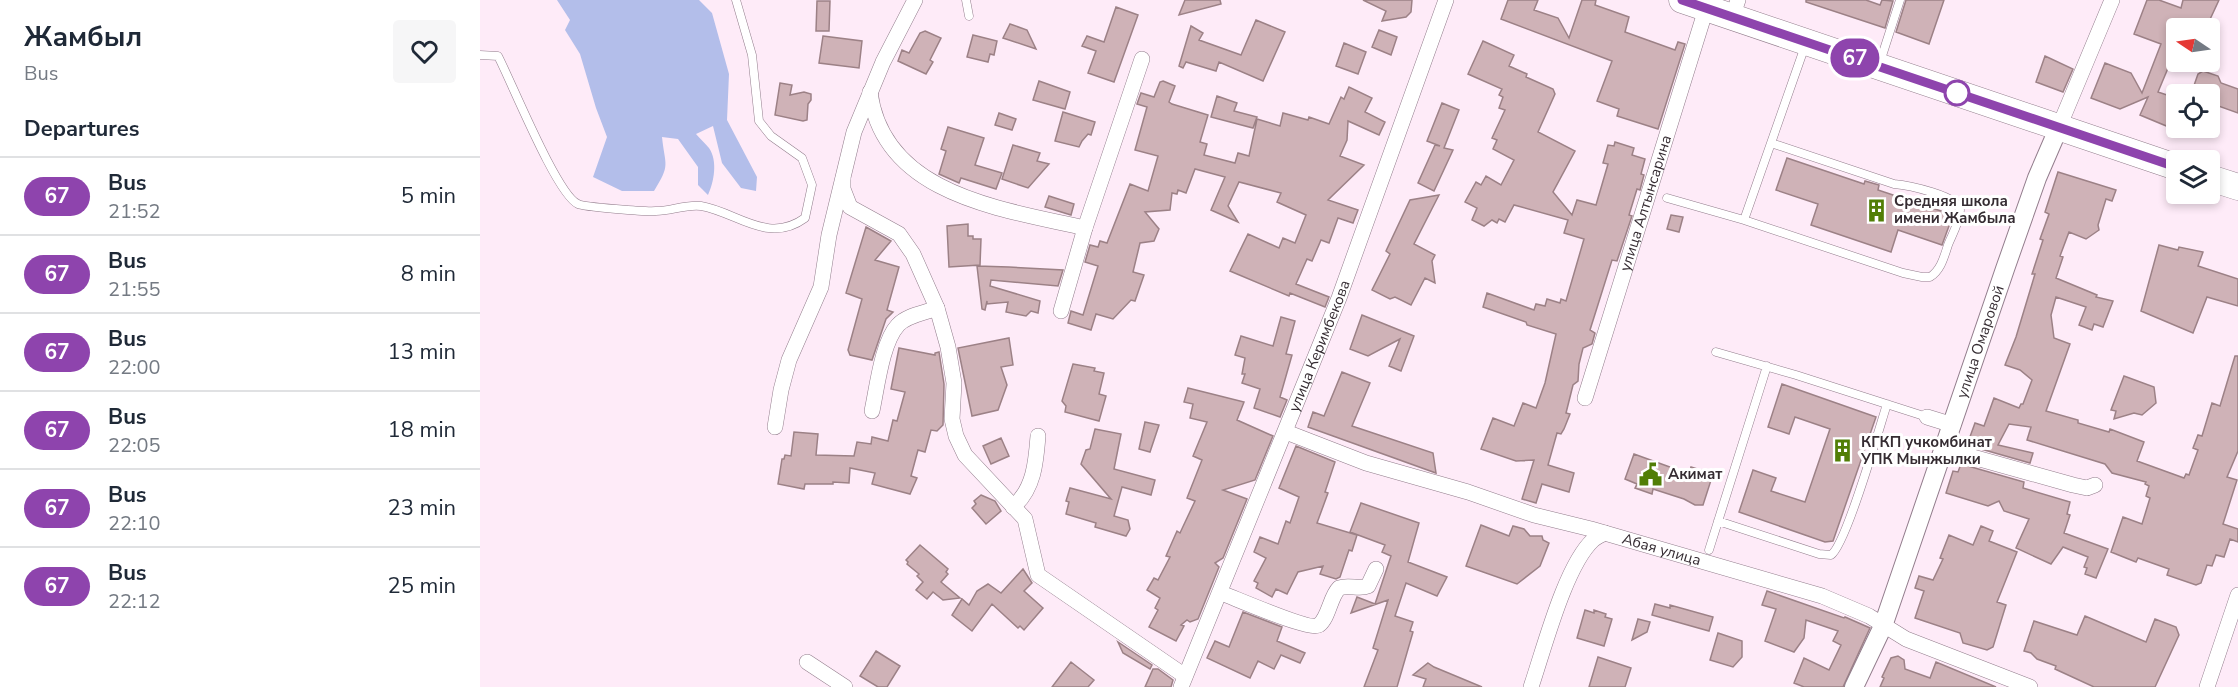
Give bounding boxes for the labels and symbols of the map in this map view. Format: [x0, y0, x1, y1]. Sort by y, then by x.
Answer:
north arrow [2166, 18, 2220, 72]
line badge: 67 [1828, 38, 1882, 78]
unlabelled marker [1944, 80, 1970, 106]
street label: улица Алтынсарина [1615, 133, 1676, 274]
place label: Средняя школа имени Жамбыла [1894, 191, 2016, 228]
building icon: Средняя школа имени Жамбыла [1863, 197, 1889, 223]
street label: улица Керимбекова [1284, 277, 1355, 415]
street label: улица Омаровой [1952, 283, 2009, 401]
place label: КГКП учкомбинат УПК Мынжылки [1860, 432, 1992, 469]
building icon: КГКП учкомбинат УПК Мынжылки [1830, 438, 1856, 464]
public building icon: Акимат [1637, 461, 1663, 487]
place label: Акимат [1668, 464, 1722, 484]
street label: Абая улица [1620, 529, 1703, 570]

